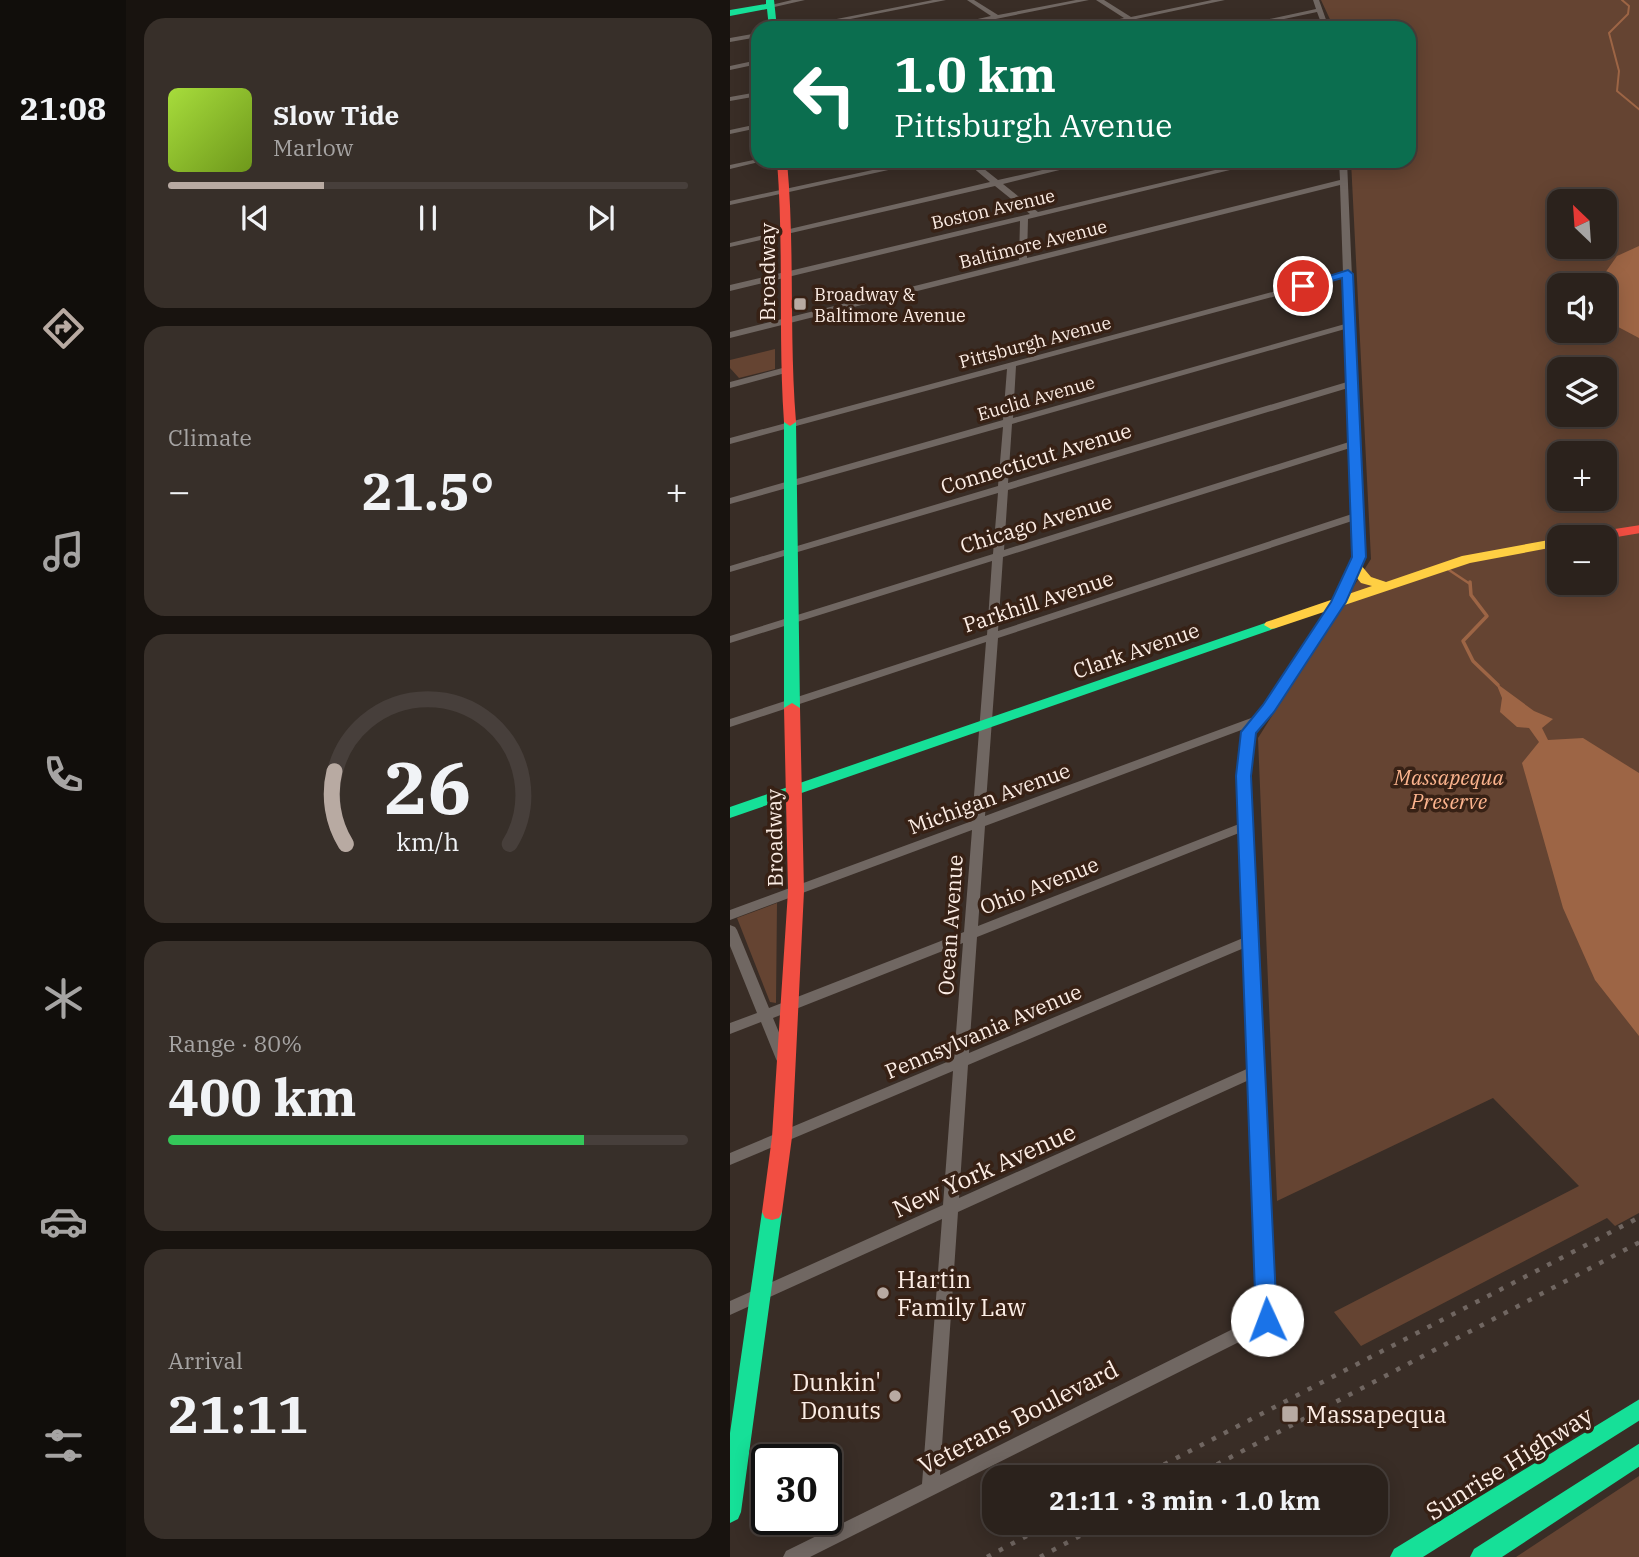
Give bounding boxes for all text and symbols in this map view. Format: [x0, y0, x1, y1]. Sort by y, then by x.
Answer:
text: 1.0 km [894, 42, 1056, 105]
icon: left [779, 49, 870, 140]
text: 21:08 [20, 87, 106, 129]
text: Slow Tide [273, 98, 399, 132]
text: Pittsburgh Avenue [894, 104, 1172, 146]
text: Marlow [273, 132, 353, 162]
street label: Boston Avenue [929, 184, 1057, 234]
north arrow [1547, 189, 1617, 259]
map controls [1547, 189, 1617, 595]
icon: previous [236, 199, 274, 237]
icon: pause [409, 199, 447, 237]
icon: next [582, 199, 620, 237]
street label: Baltimore Avenue [957, 214, 1109, 274]
street label: Broadway [753, 222, 781, 321]
pin [1273, 256, 1333, 316]
icon: arrive [1284, 267, 1322, 305]
button: sound [1547, 273, 1617, 343]
place label: Broadway & Baltimore Avenue [814, 283, 966, 327]
marker: Broadway & Baltimore Avenue [792, 296, 808, 312]
icon: directions [39, 304, 88, 353]
street label: Pittsburgh Avenue [956, 311, 1114, 373]
button: layers [1547, 357, 1617, 427]
street label: Euclid Avenue [974, 370, 1098, 426]
street label: Connecticut Avenue [937, 416, 1135, 500]
text: Climate [168, 422, 252, 452]
button: + [1547, 441, 1617, 511]
text: 21.5° [362, 457, 494, 524]
text: − [168, 466, 191, 515]
text: + [665, 466, 688, 515]
street label: Chicago Avenue [957, 487, 1115, 559]
button: − [1547, 525, 1617, 595]
icon: music [39, 527, 88, 576]
street label: Parkhill Avenue [959, 563, 1117, 639]
street label: Clark Avenue [1069, 615, 1203, 685]
text: 26 [384, 740, 472, 835]
icon: phone [39, 750, 88, 799]
street label: Michigan Avenue [904, 756, 1074, 840]
park label: Massapequa Preserve [1393, 763, 1504, 815]
street label: Broadway [759, 788, 789, 887]
text: km/h [396, 825, 460, 858]
street label: Ohio Avenue [975, 849, 1103, 921]
street label: Ocean Avenue [931, 854, 969, 996]
icon: climate [39, 974, 88, 1023]
street label: Pennsylvania Avenue [880, 977, 1086, 1085]
text: Range · 80% [168, 1028, 302, 1058]
text: 400 km [168, 1063, 357, 1130]
street label: New York Avenue [887, 1115, 1081, 1225]
icon: car [39, 1197, 88, 1246]
place label: Hartin Family Law [897, 1263, 1026, 1323]
position arrow [1230, 1283, 1304, 1357]
marker: Hartin Family Law [875, 1285, 891, 1301]
text: Arrival [168, 1345, 243, 1375]
street label: Veterans Boulevard [912, 1353, 1124, 1481]
place label: Dunkin' Donuts [792, 1366, 881, 1426]
text: 21:11 [168, 1380, 309, 1447]
marker: Dunkin' Donuts [887, 1388, 903, 1404]
place label: Massapequa [1306, 1398, 1447, 1430]
street label: Sunrise Highway [1420, 1399, 1599, 1527]
marker: Massapequa [1280, 1404, 1300, 1424]
icon: filters [39, 1421, 88, 1470]
speed limit sign: 30 [751, 1444, 842, 1535]
text: 21:11 · 3 min · 1.0 km [1049, 1483, 1321, 1517]

